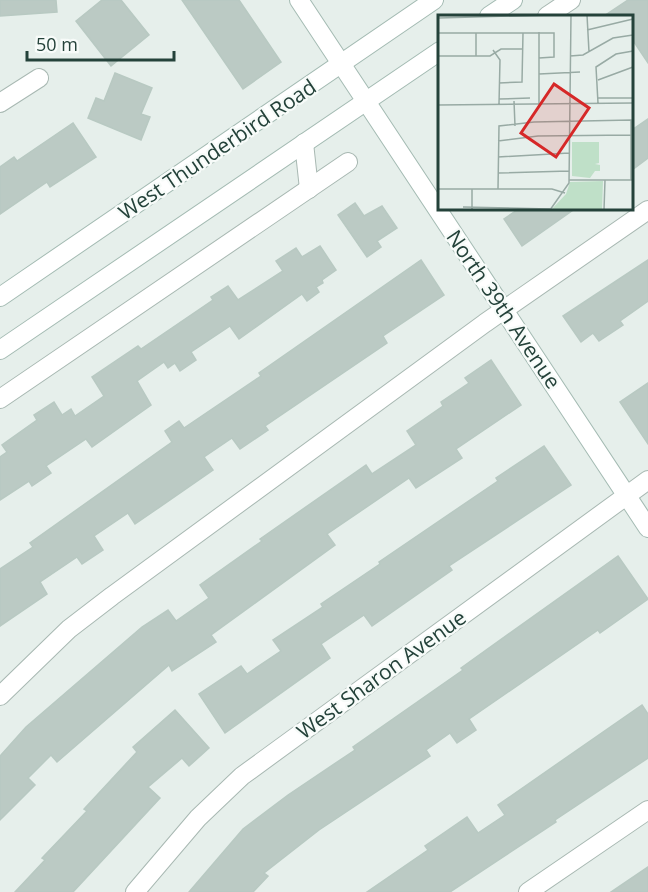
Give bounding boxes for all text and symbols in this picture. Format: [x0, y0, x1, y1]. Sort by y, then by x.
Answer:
inset map [438, 15, 633, 210]
scale bar [27, 24, 174, 62]
text: 50 m [36, 32, 78, 56]
street label: West Thunderbird Road [113, 72, 321, 226]
street label: North 39th Avenue [440, 224, 568, 394]
street label: West Sharon Avenue [291, 603, 471, 745]

